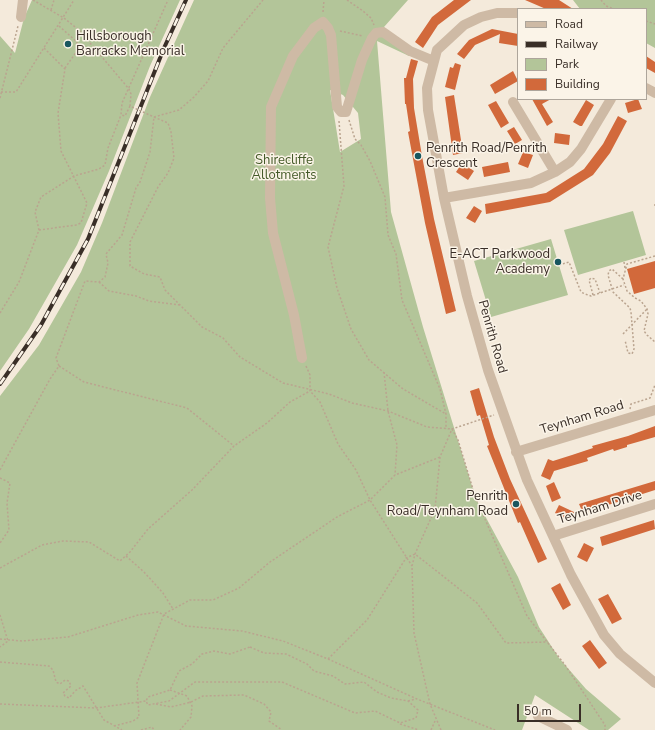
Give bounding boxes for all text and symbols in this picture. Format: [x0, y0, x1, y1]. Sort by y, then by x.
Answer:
legend [517, 8, 647, 100]
text: Road [555, 16, 583, 32]
place label: Hillsborough Barracks Memorial [76, 29, 185, 60]
text: Railway [555, 36, 598, 52]
marker: Hillsborough Barracks Memorial [63, 39, 73, 49]
text: Park [555, 56, 579, 72]
text: Building [555, 76, 600, 92]
place label: Penrith Road/Penrith Crescent [426, 141, 547, 172]
marker: Penrith Road/Penrith Crescent [413, 151, 423, 161]
park label: Shirecliffe Allotments [251, 153, 317, 184]
place label: E-ACT Parkwood Academy [449, 247, 550, 278]
marker: E-ACT Parkwood Academy [553, 257, 563, 267]
street label: Penrith Road [474, 299, 510, 375]
street label: Teynham Road [538, 398, 626, 438]
street label: Teynham Drive [556, 488, 644, 528]
place label: Penrith Road/Teynham Road [387, 489, 508, 520]
marker: Penrith Road/Teynham Road [511, 499, 521, 509]
scale bar [519, 696, 583, 722]
text: 50 m [524, 703, 552, 719]

